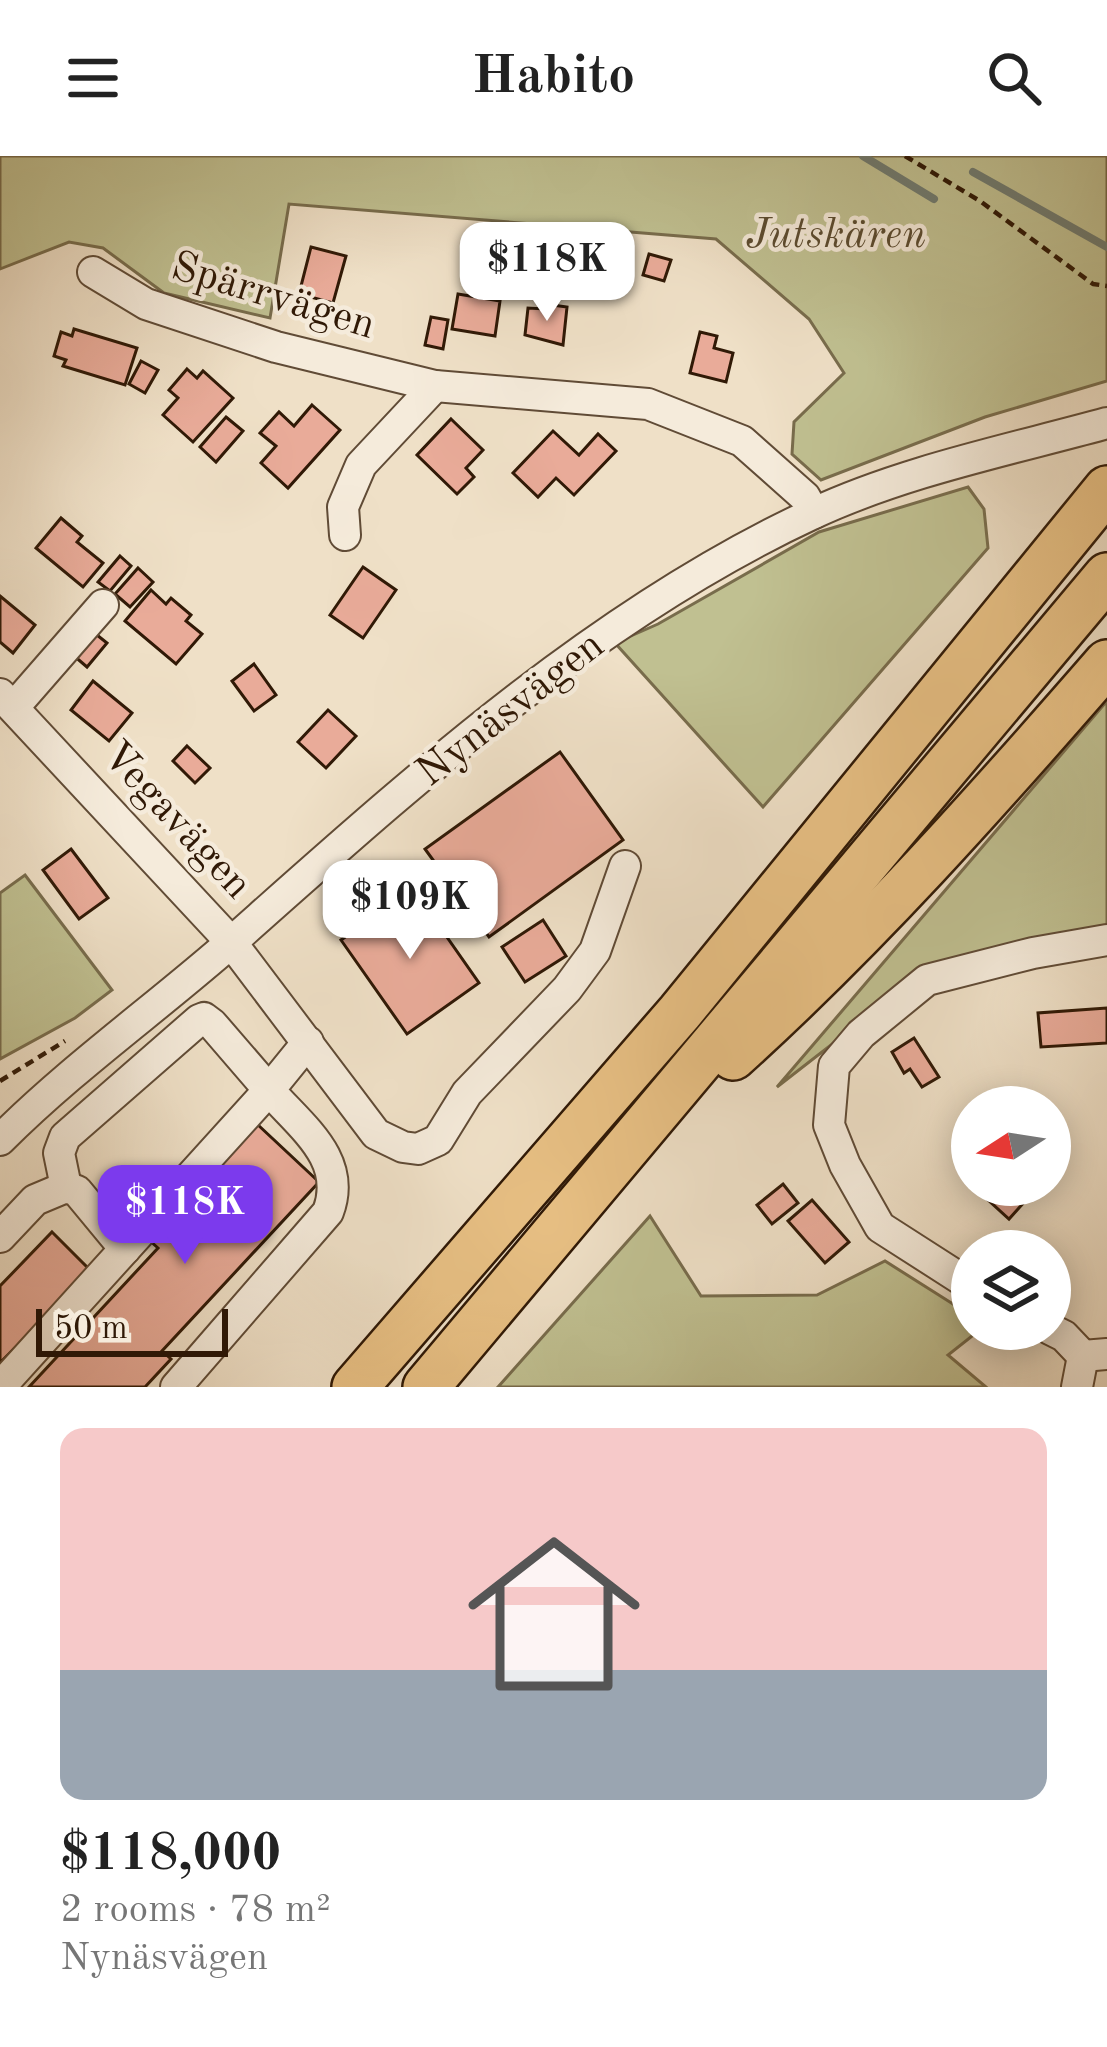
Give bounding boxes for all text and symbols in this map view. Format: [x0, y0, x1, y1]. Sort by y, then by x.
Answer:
icon: menu [60, 45, 126, 111]
icon: search [981, 45, 1047, 111]
text: Habito [472, 51, 635, 105]
park label: Jutskären [746, 215, 926, 257]
pin: $118K [463, 222, 631, 324]
text: $118K [487, 241, 607, 280]
street label: Spärrvägen [166, 246, 380, 348]
street label: Nynäsvägen [410, 625, 612, 795]
street label: Vegavägen [93, 734, 259, 908]
pin: $109K [326, 860, 494, 962]
text: $109K [350, 879, 470, 918]
north arrow [951, 1086, 1071, 1206]
map controls [951, 1086, 1071, 1350]
pin: $118K [101, 1165, 269, 1267]
text: $118K [125, 1184, 245, 1223]
button: layers [951, 1230, 1071, 1350]
scale bar [36, 1303, 228, 1356]
text: 50 m [54, 1313, 128, 1346]
icon: home [446, 1506, 662, 1722]
text: $118,000 [60, 1830, 281, 1881]
text: 2 rooms · 78 m² [60, 1891, 331, 1930]
text: Nynäsvägen [60, 1939, 268, 1978]

